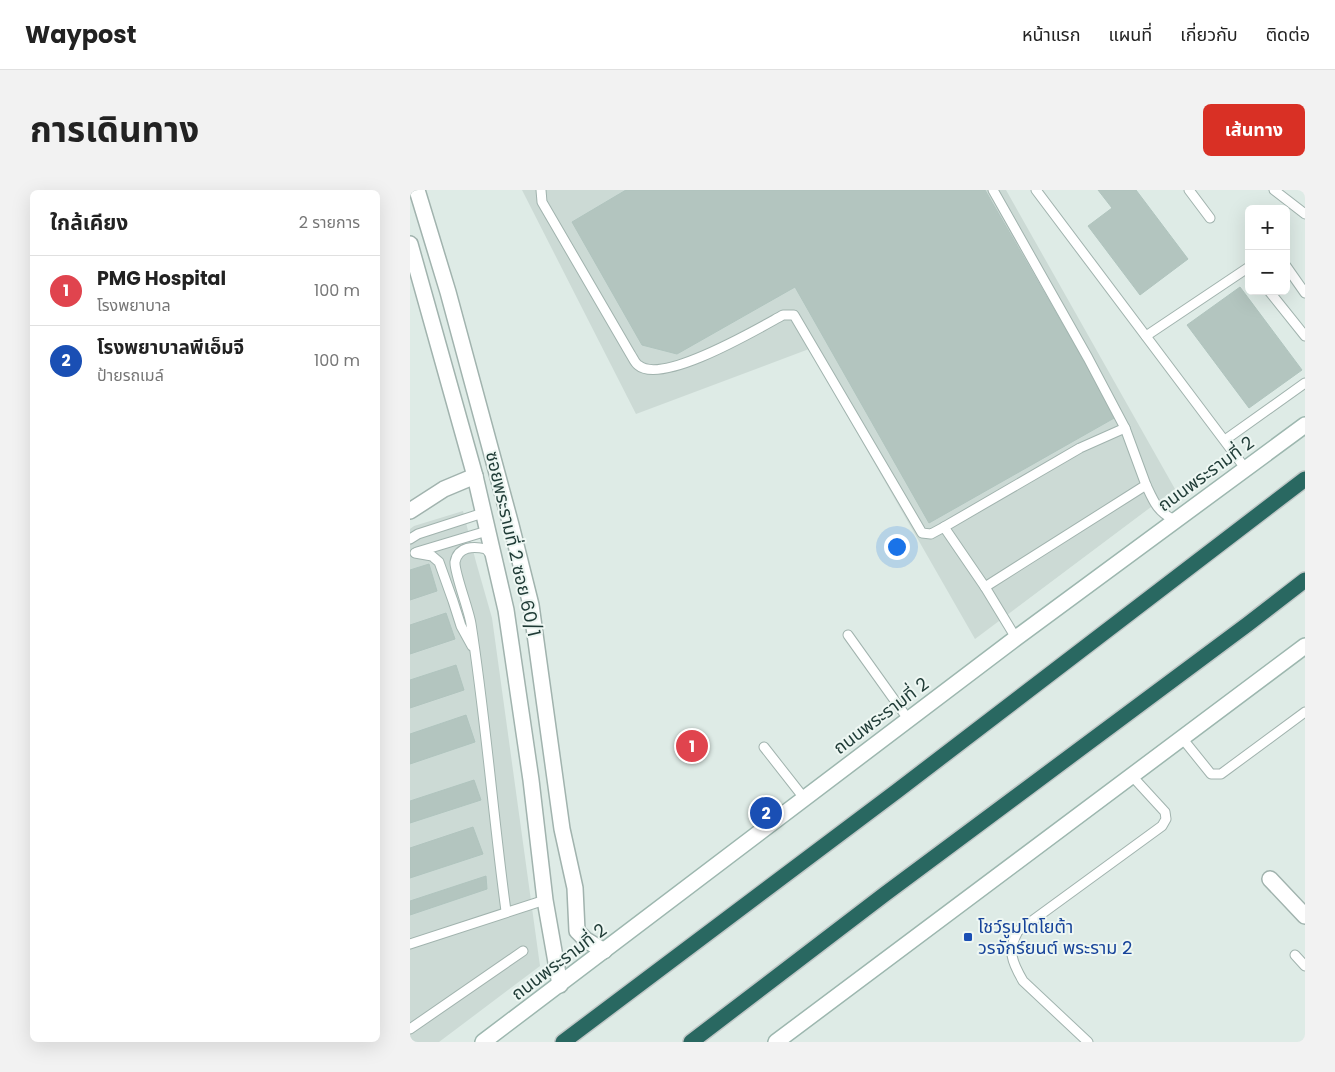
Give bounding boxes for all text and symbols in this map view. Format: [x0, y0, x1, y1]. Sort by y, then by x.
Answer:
text: Waypost [25, 18, 136, 51]
text: หน้าแรก [1022, 22, 1080, 47]
text: แผนที่ [1108, 22, 1152, 47]
text: เกี่ยวกับ [1180, 22, 1238, 47]
text: ติดต่อ [1266, 22, 1310, 47]
button: เส้นทาง [1203, 104, 1305, 156]
text: การเดินทาง [30, 105, 199, 154]
map controls [1245, 205, 1290, 295]
button: + [1245, 205, 1290, 250]
text: ใกล้เคียง [50, 208, 128, 237]
text: 2 รายการ [299, 211, 360, 234]
button: − [1245, 250, 1290, 295]
text: PMG Hospital [97, 265, 226, 292]
text: 1 [63, 279, 69, 302]
text: 100 m [314, 279, 360, 302]
text: โรงพยาบาล [97, 294, 171, 317]
text: โรงพยาบาลพีเอ็มจี [97, 334, 244, 361]
text: 2 [61, 349, 71, 372]
text: 100 m [314, 349, 360, 372]
text: ป้ายรถเมล์ [97, 364, 164, 387]
street label: ถนนพระรามที่ 2 [1152, 430, 1259, 517]
street label: ซอยพระรามที่ 2 ซอย 60/1 [480, 449, 547, 639]
your location [884, 534, 910, 560]
street label: ถนนพระรามที่ 2 [828, 671, 934, 760]
pin: 1 [676, 727, 708, 765]
pin: 2 [750, 794, 782, 832]
place label: โชว์รูมโตโยต้า วรจักร์ยนต์ พระราม 2 [978, 914, 1132, 960]
street label: ถนนพระรามที่ 2 [506, 917, 612, 1006]
marker: โชว์รูมโตโยต้า วรจักร์ยนต์ พระราม 2 [962, 931, 974, 943]

